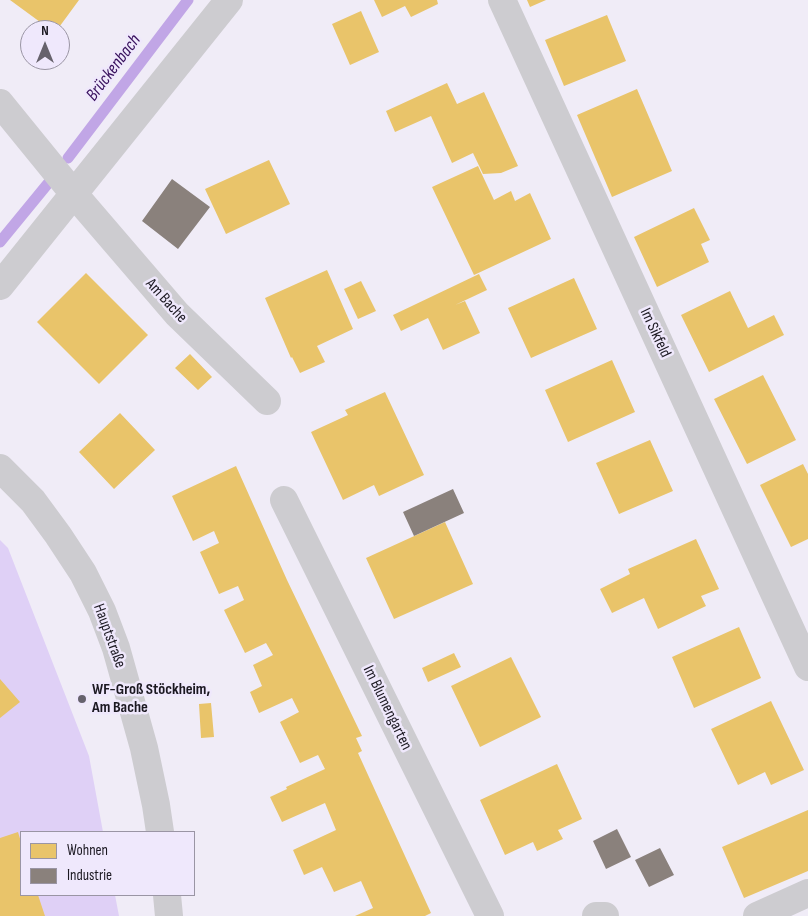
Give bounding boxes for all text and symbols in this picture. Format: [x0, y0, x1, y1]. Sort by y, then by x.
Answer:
north arrow [20, 20, 70, 70]
text: N [41, 22, 49, 39]
water label: Brückenbach [82, 31, 146, 105]
street label: Am Bache [141, 275, 191, 327]
street label: Im Sikfeld [635, 305, 675, 361]
street label: Hauptstraße [89, 601, 129, 671]
street label: Im Blumengarten [358, 663, 416, 753]
place label: WF-Groß Stöckheim, Am Bache [92, 680, 210, 718]
marker: WF-Groß Stöckheim, Am Bache [76, 693, 88, 705]
legend [20, 831, 195, 896]
text: Wohnen [67, 841, 108, 860]
text: Industrie [67, 866, 112, 885]

